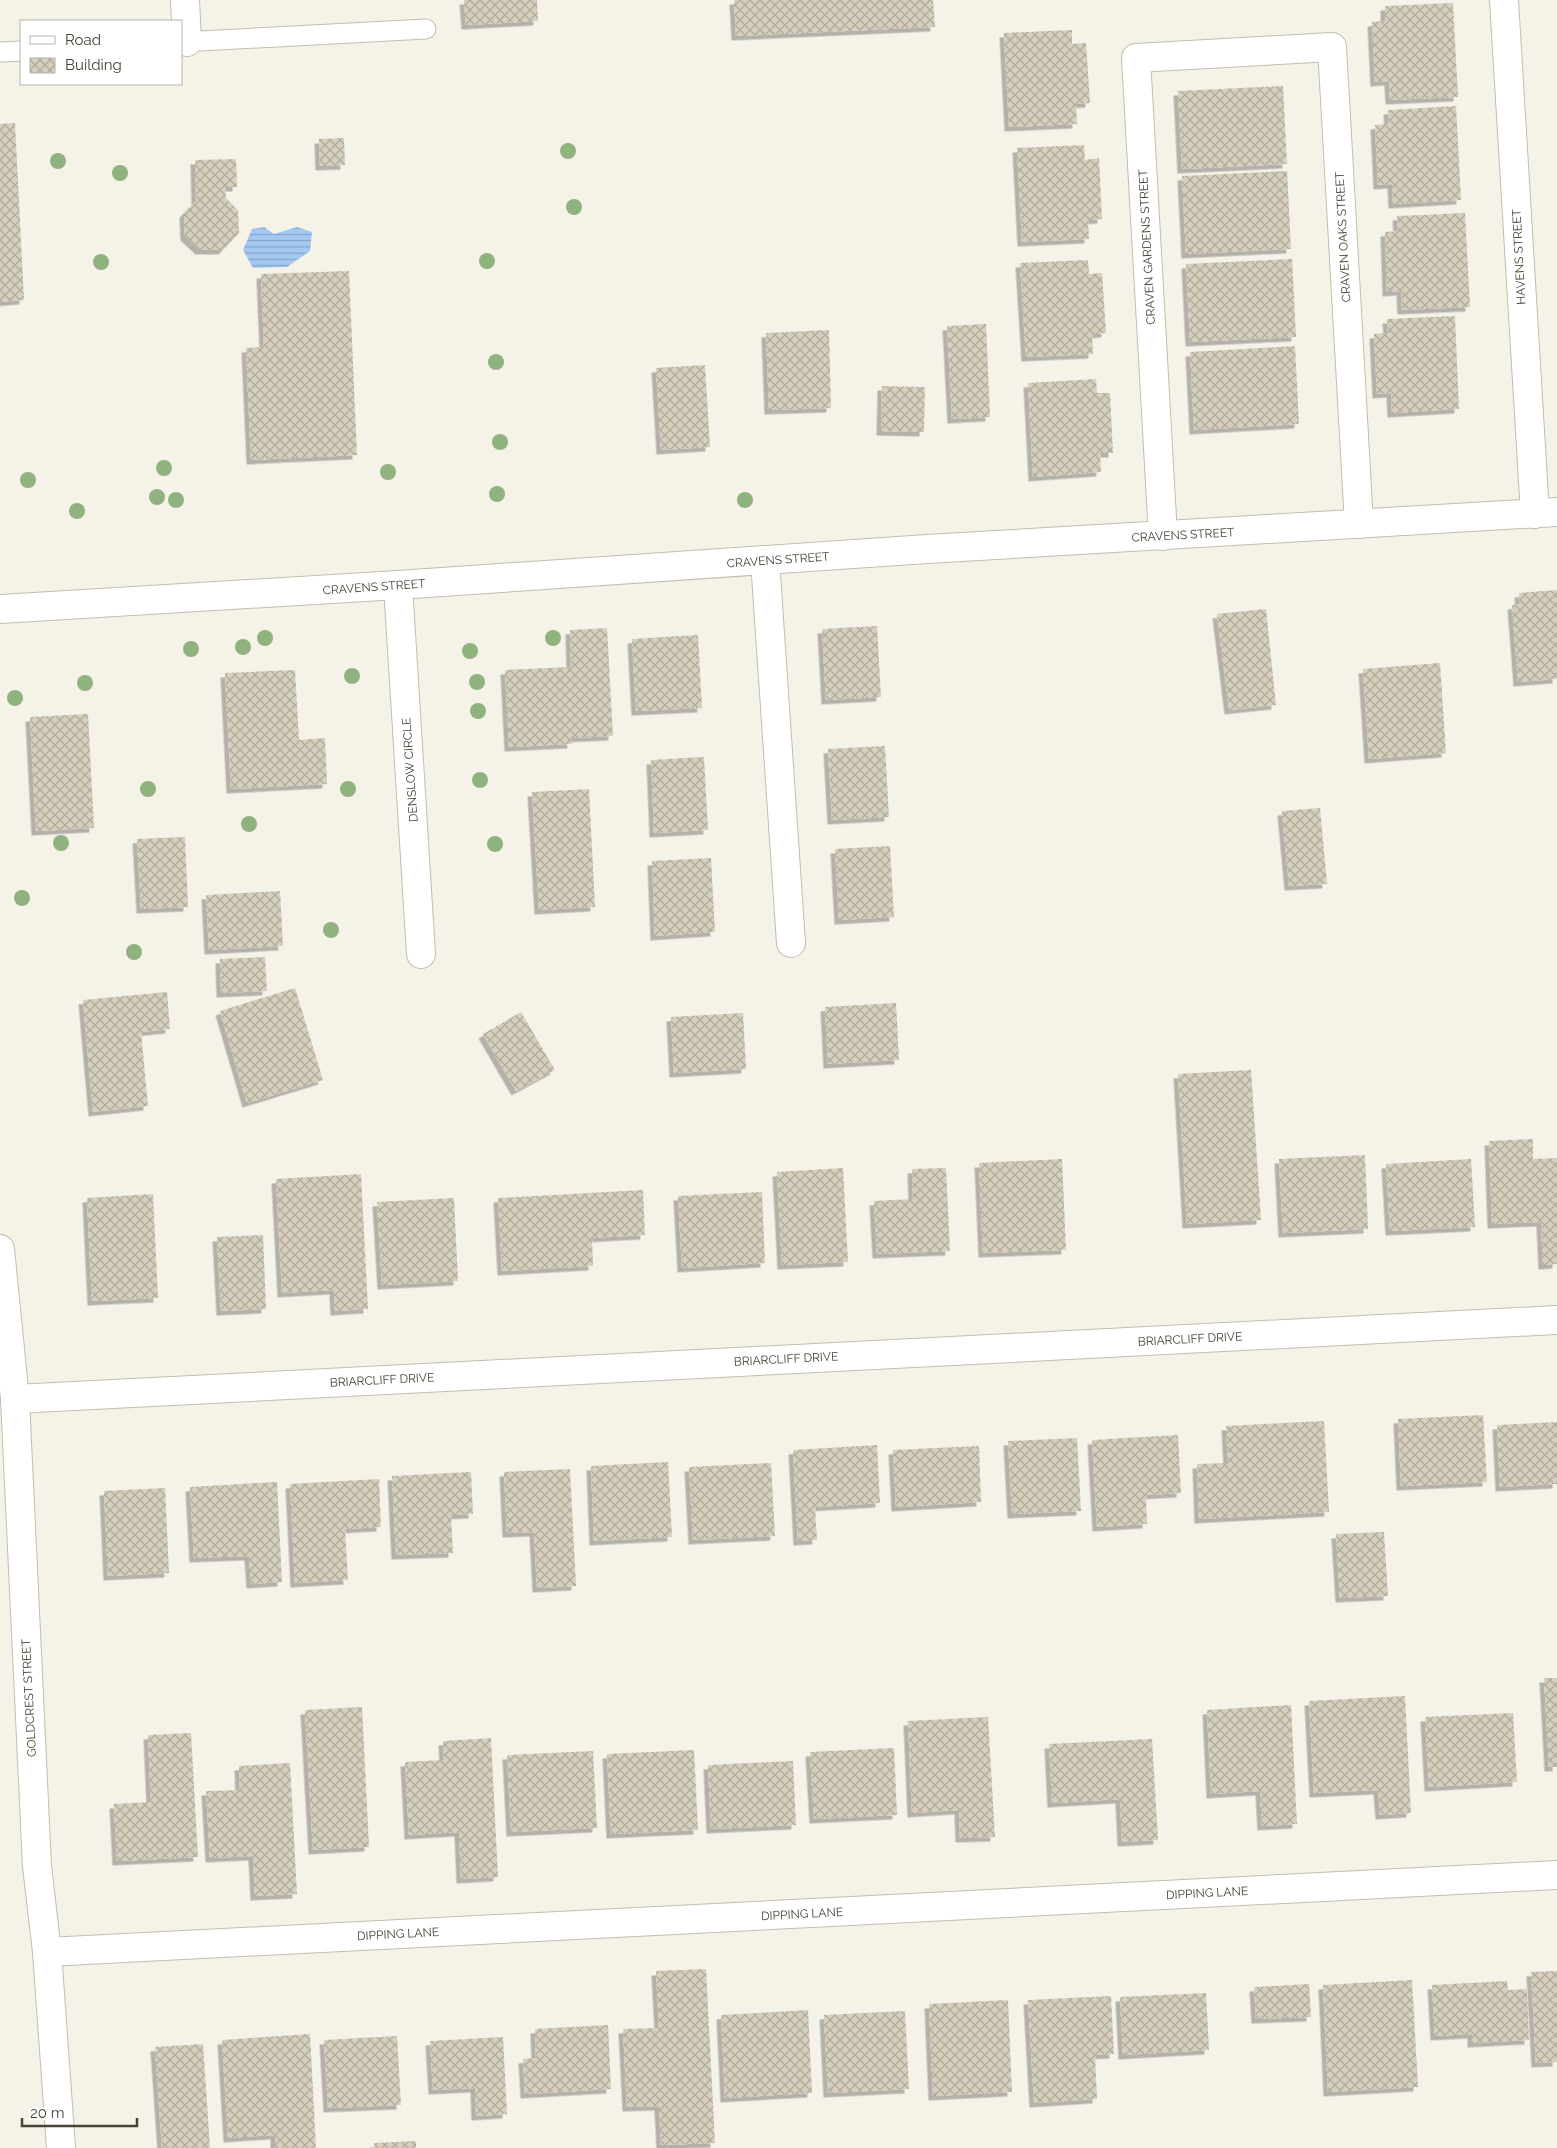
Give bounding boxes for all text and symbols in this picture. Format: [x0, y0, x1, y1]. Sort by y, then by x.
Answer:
legend [20, 20, 182, 85]
text: Road [65, 31, 101, 49]
text: Building [65, 56, 122, 74]
street label: CRAVEN GARDENS STREET [1136, 168, 1158, 325]
street label: CRAVEN OAKS STREET [1333, 171, 1353, 303]
street label: HAVENS STREET [1509, 208, 1528, 305]
street label: CRAVENS STREET [1131, 525, 1235, 545]
street label: CRAVENS STREET [726, 549, 830, 571]
street label: CRAVENS STREET [322, 576, 426, 598]
street label: DENSLOW CIRCLE [399, 717, 421, 823]
street label: BRIARCLIFF DRIVE [1137, 1329, 1243, 1349]
street label: BRIARCLIFF DRIVE [733, 1349, 839, 1369]
street label: BRIARCLIFF DRIVE [329, 1370, 435, 1390]
street label: GOLDCREST STREET [19, 1638, 39, 1757]
street label: DIPPING LANE [1166, 1884, 1248, 1902]
street label: DIPPING LANE [761, 1905, 843, 1923]
street label: DIPPING LANE [357, 1925, 439, 1943]
scale bar [22, 2096, 138, 2128]
text: 20 m [30, 2104, 65, 2122]

